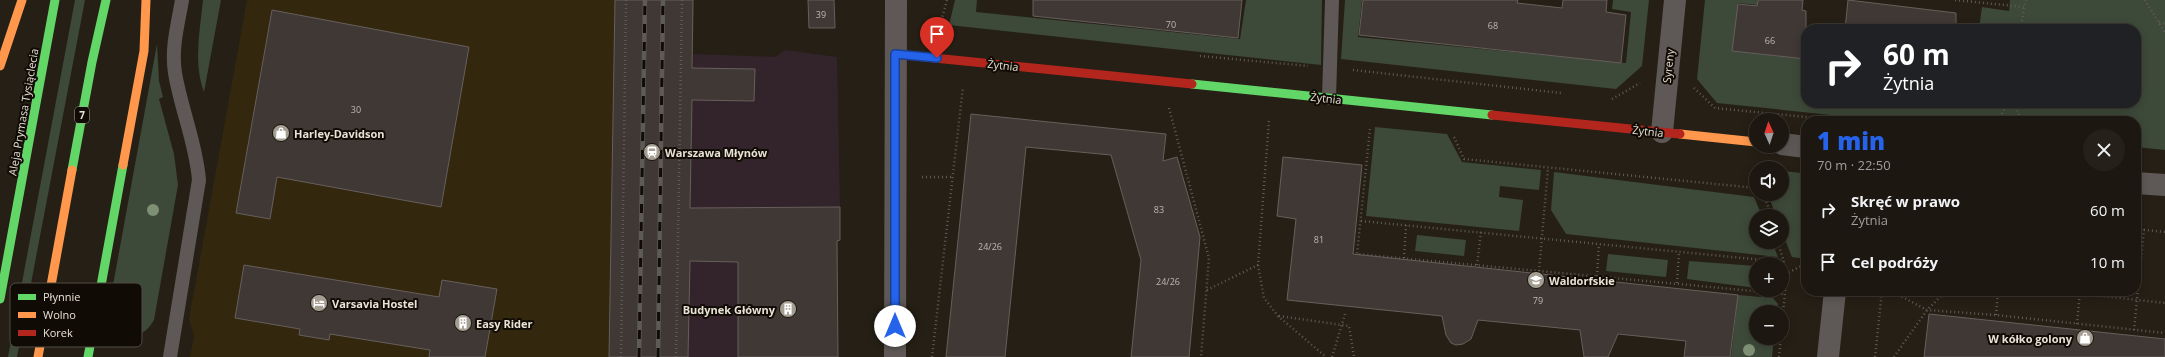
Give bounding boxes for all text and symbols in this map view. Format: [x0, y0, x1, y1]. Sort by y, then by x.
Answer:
house number: 39 [816, 8, 826, 21]
pin [920, 17, 954, 58]
house number: 70 [1166, 18, 1176, 31]
house number: 68 [1488, 19, 1498, 32]
icon: arrive [926, 23, 948, 45]
house number: 66 [1765, 34, 1775, 47]
text: 60 m [1883, 35, 1950, 73]
icon: right [1817, 40, 1869, 92]
street label: Aleja Prymasa Tysiąclecia [4, 47, 42, 177]
street label: Syreny [1659, 48, 1677, 84]
street label: Żytnia [987, 56, 1019, 74]
text: Żytnia [1883, 71, 1934, 95]
street label: Żytnia [1310, 89, 1342, 107]
house number: 30 [351, 103, 361, 116]
road number: 7 [75, 107, 89, 123]
north arrow [1749, 113, 1789, 153]
map controls [1749, 113, 1789, 345]
street label: Żytnia [1632, 122, 1664, 140]
shop icon: Harley-Davidson [271, 123, 291, 143]
text: 1 min [1817, 124, 1885, 157]
place label: Harley-Davidson [294, 126, 385, 141]
button: close [2083, 129, 2125, 171]
station icon: Warszawa Młynów [642, 142, 662, 162]
place label: Warszawa Młynów [665, 145, 768, 160]
text: 70 m · 22:50 [1817, 156, 1891, 174]
button: sound [1749, 161, 1789, 201]
text: Skręć w prawo [1851, 191, 1960, 211]
icon: right [1817, 199, 1839, 221]
text: 60 m [2090, 200, 2125, 220]
house number: 83 [1154, 203, 1164, 216]
button: layers [1749, 209, 1789, 249]
text: Żytnia [1851, 211, 1888, 229]
house number: 81 [1314, 233, 1324, 246]
house number: 24/26 [978, 240, 1002, 253]
icon: arrive [1817, 251, 1839, 273]
text: Cel podróży [1851, 252, 1938, 272]
text: 10 m [2090, 252, 2125, 272]
button: + [1749, 257, 1789, 297]
school or university icon: Waldorfskie [1526, 270, 1546, 290]
place label: Waldorfskie [1549, 273, 1615, 288]
house number: 24/26 [1156, 275, 1180, 288]
legend [10, 283, 142, 347]
text: Płynnie [43, 289, 80, 304]
hotel icon: Varsavia Hostel [309, 293, 329, 313]
house number: 79 [1533, 294, 1543, 307]
place label: Varsavia Hostel [332, 296, 417, 311]
building icon: Budynek Główny [778, 299, 798, 319]
place label: Budynek Główny [683, 302, 776, 317]
position arrow [874, 305, 916, 347]
button: − [1749, 305, 1789, 345]
text: Wolno [43, 307, 76, 322]
building icon: Easy Rider [453, 313, 473, 333]
place label: Easy Rider [476, 316, 532, 331]
text: Korek [43, 325, 73, 340]
shop icon: W kółko golony [2075, 328, 2095, 348]
place label: W kółko golony [1988, 331, 2073, 346]

